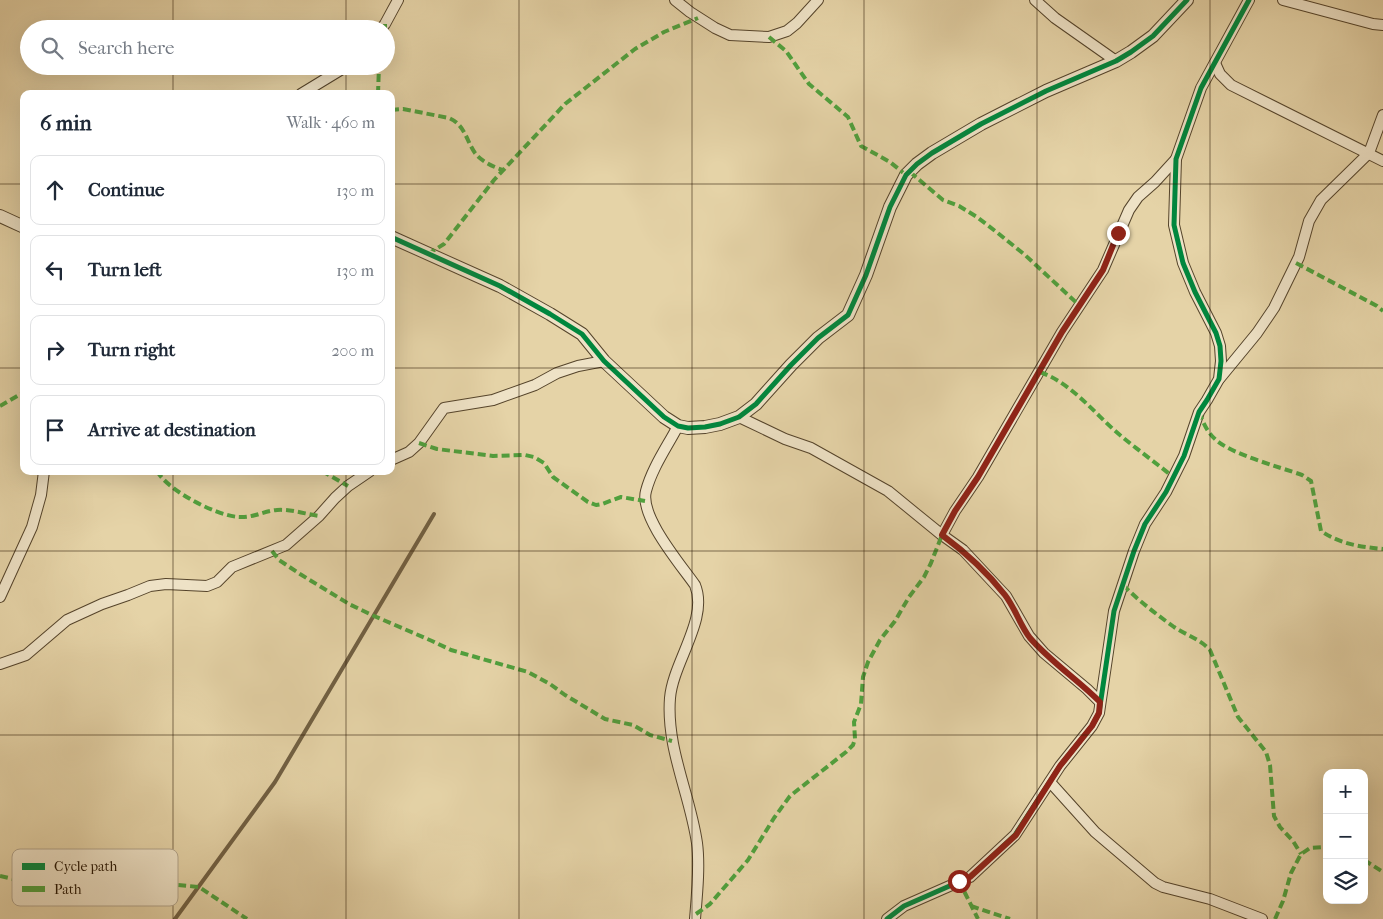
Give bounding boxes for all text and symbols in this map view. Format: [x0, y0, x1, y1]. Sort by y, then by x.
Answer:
search box [20, 20, 395, 75]
icon: search [38, 34, 66, 62]
text: Search here [78, 37, 174, 59]
text: 6 min [40, 111, 92, 135]
text: Walk · 460 m [287, 113, 375, 132]
icon: ahead [41, 176, 69, 204]
text: Continue [88, 179, 164, 201]
text: 130 m [336, 181, 374, 200]
route end [1107, 222, 1130, 245]
icon: left [41, 256, 69, 284]
text: Turn left [88, 259, 162, 281]
text: 130 m [336, 261, 374, 280]
icon: right [41, 336, 69, 364]
text: Turn right [88, 339, 175, 361]
text: 200 m [331, 341, 374, 360]
icon: arrive [41, 416, 69, 444]
text: Arrive at destination [88, 419, 256, 441]
map controls [1323, 769, 1368, 904]
button: + [1323, 769, 1368, 814]
button: − [1323, 814, 1368, 859]
legend [12, 849, 178, 906]
text: Cycle path [54, 858, 118, 875]
button: layers [1323, 859, 1368, 904]
route start [948, 870, 971, 893]
text: Path [54, 881, 82, 898]

